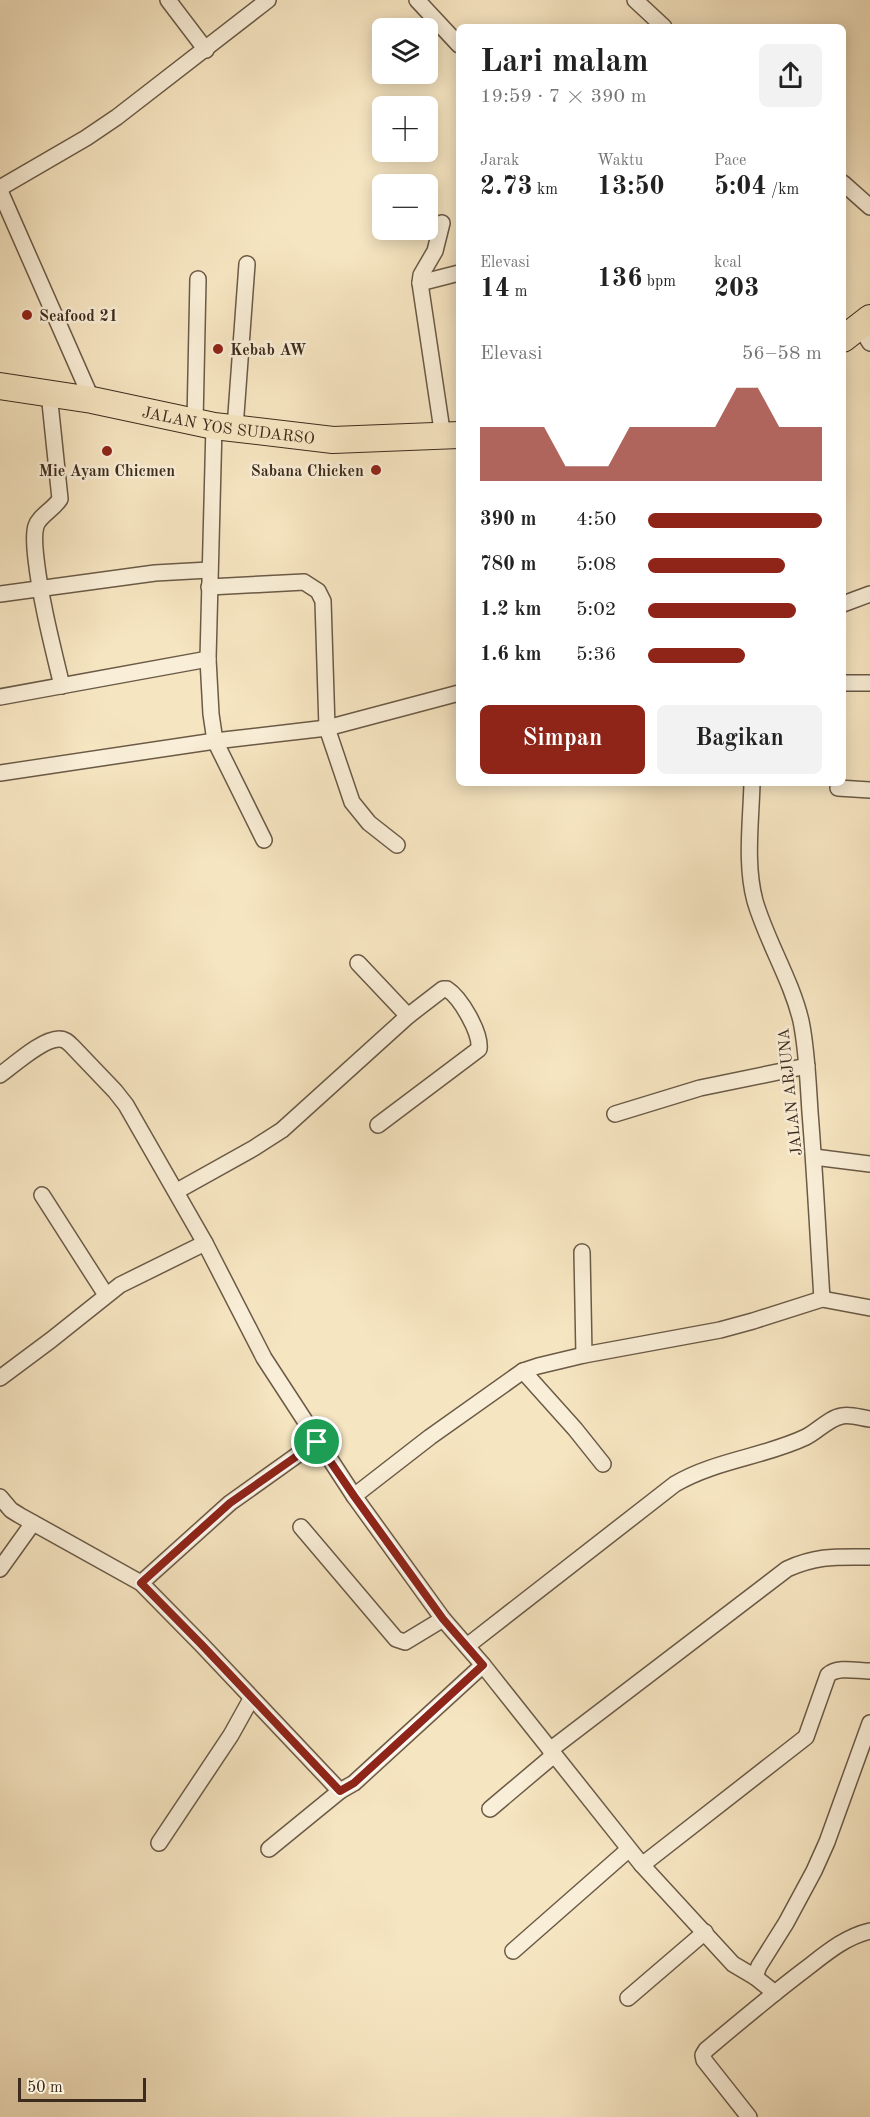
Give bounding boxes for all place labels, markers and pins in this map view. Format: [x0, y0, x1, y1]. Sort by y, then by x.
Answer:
marker: Seafood 21 [20, 308, 34, 322]
place label: Seafood 21 [39, 309, 118, 325]
marker: Kebab AW [211, 342, 225, 356]
place label: Kebab AW [230, 343, 306, 359]
marker: Mie Ayam Chicmen [100, 444, 114, 458]
marker: Sabana Chicken [369, 463, 383, 477]
place label: Mie Ayam Chicmen [39, 464, 175, 480]
place label: Sabana Chicken [251, 464, 364, 480]
pin [291, 1416, 342, 1467]

